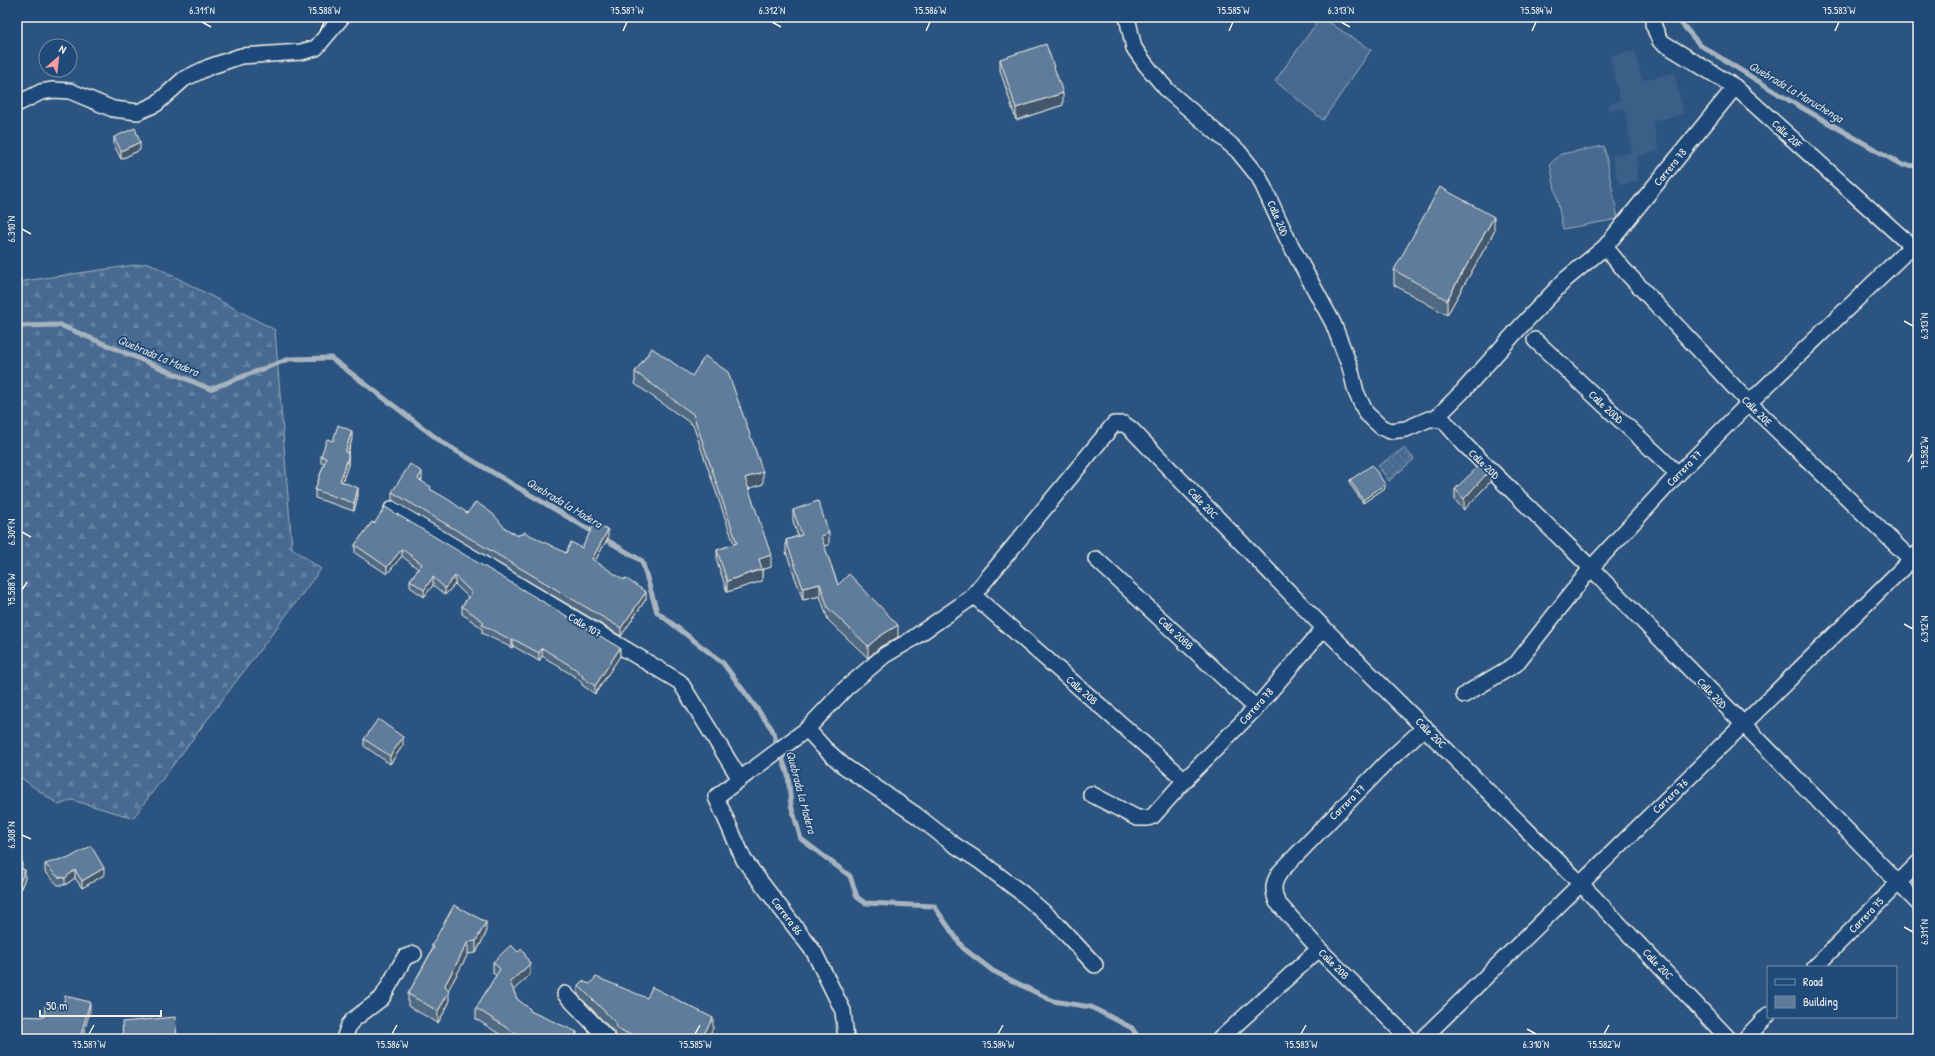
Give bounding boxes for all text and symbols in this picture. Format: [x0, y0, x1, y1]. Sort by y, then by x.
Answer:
text: 6.311°N [189, 4, 215, 17]
text: 75.588°W [308, 4, 341, 17]
text: 75.587°W [610, 4, 644, 17]
text: 6.312°N [759, 4, 785, 17]
text: 75.586°W [914, 4, 947, 17]
text: 75.585°W [1217, 4, 1250, 17]
text: 6.313°N [1328, 4, 1354, 17]
text: 75.584°W [1520, 4, 1553, 17]
text: 75.583°W [1823, 4, 1856, 17]
north arrow [38, 38, 78, 78]
text: N [57, 42, 69, 57]
water label: Quebrada La Maruchenga [1746, 57, 1848, 127]
street label: Calle 20F [1769, 117, 1806, 152]
street label: Carrera 78 [1651, 145, 1690, 189]
street label: Calle 20D [1264, 198, 1292, 239]
text: 6.310°N [5, 216, 18, 242]
text: 6.313°N [1918, 313, 1931, 339]
water label: Quebrada La Madera [115, 331, 202, 381]
street label: Calle 20DD [1586, 387, 1627, 427]
street label: Calle 20E [1739, 393, 1775, 429]
text: 75.582°W [1918, 436, 1931, 470]
street label: Calle 20D [1466, 446, 1503, 483]
street label: Carrera 77 [1663, 447, 1705, 489]
water label: Quebrada la Madera [523, 473, 606, 532]
street label: Calle 20C [1185, 484, 1221, 522]
text: 6.309°N [5, 519, 18, 545]
text: 75.588°W [5, 573, 18, 606]
street label: Calle 107 [566, 610, 604, 640]
street label: Calle 20BB [1155, 613, 1197, 653]
text: 6.312°N [1918, 616, 1931, 642]
street label: Calle 20B [1063, 672, 1101, 708]
street label: Calle 20D [1694, 675, 1731, 712]
street label: Carrera 78 [1236, 685, 1276, 727]
street label: Calle 20C [1413, 715, 1449, 751]
water label: Quebrada la Madera [782, 749, 821, 836]
street label: Carrera 76 [1649, 775, 1691, 816]
street label: Carrera 77 [1326, 781, 1368, 823]
text: 6.308°N [5, 821, 18, 849]
street label: Carrera 86 [768, 894, 806, 938]
street label: Carrera 75 [1846, 894, 1887, 936]
text: 6.311°N [1918, 919, 1931, 945]
street label: Calle 20C [1640, 945, 1676, 983]
street label: Calle 20B [1316, 946, 1353, 983]
legend [1767, 966, 1897, 1018]
text: Road [1803, 973, 1823, 990]
scale bar [40, 992, 161, 1018]
text: Building [1803, 993, 1838, 1010]
text: 50 m [46, 997, 67, 1014]
text: 75.587°W [72, 1038, 106, 1051]
text: 75.586°W [376, 1038, 409, 1051]
text: 75.585°W [679, 1038, 712, 1051]
text: 75.584°W [982, 1038, 1015, 1051]
text: 75.583°W [1285, 1038, 1318, 1051]
text: 6.310°N [1523, 1038, 1549, 1051]
text: 75.582°W [1587, 1038, 1621, 1051]

